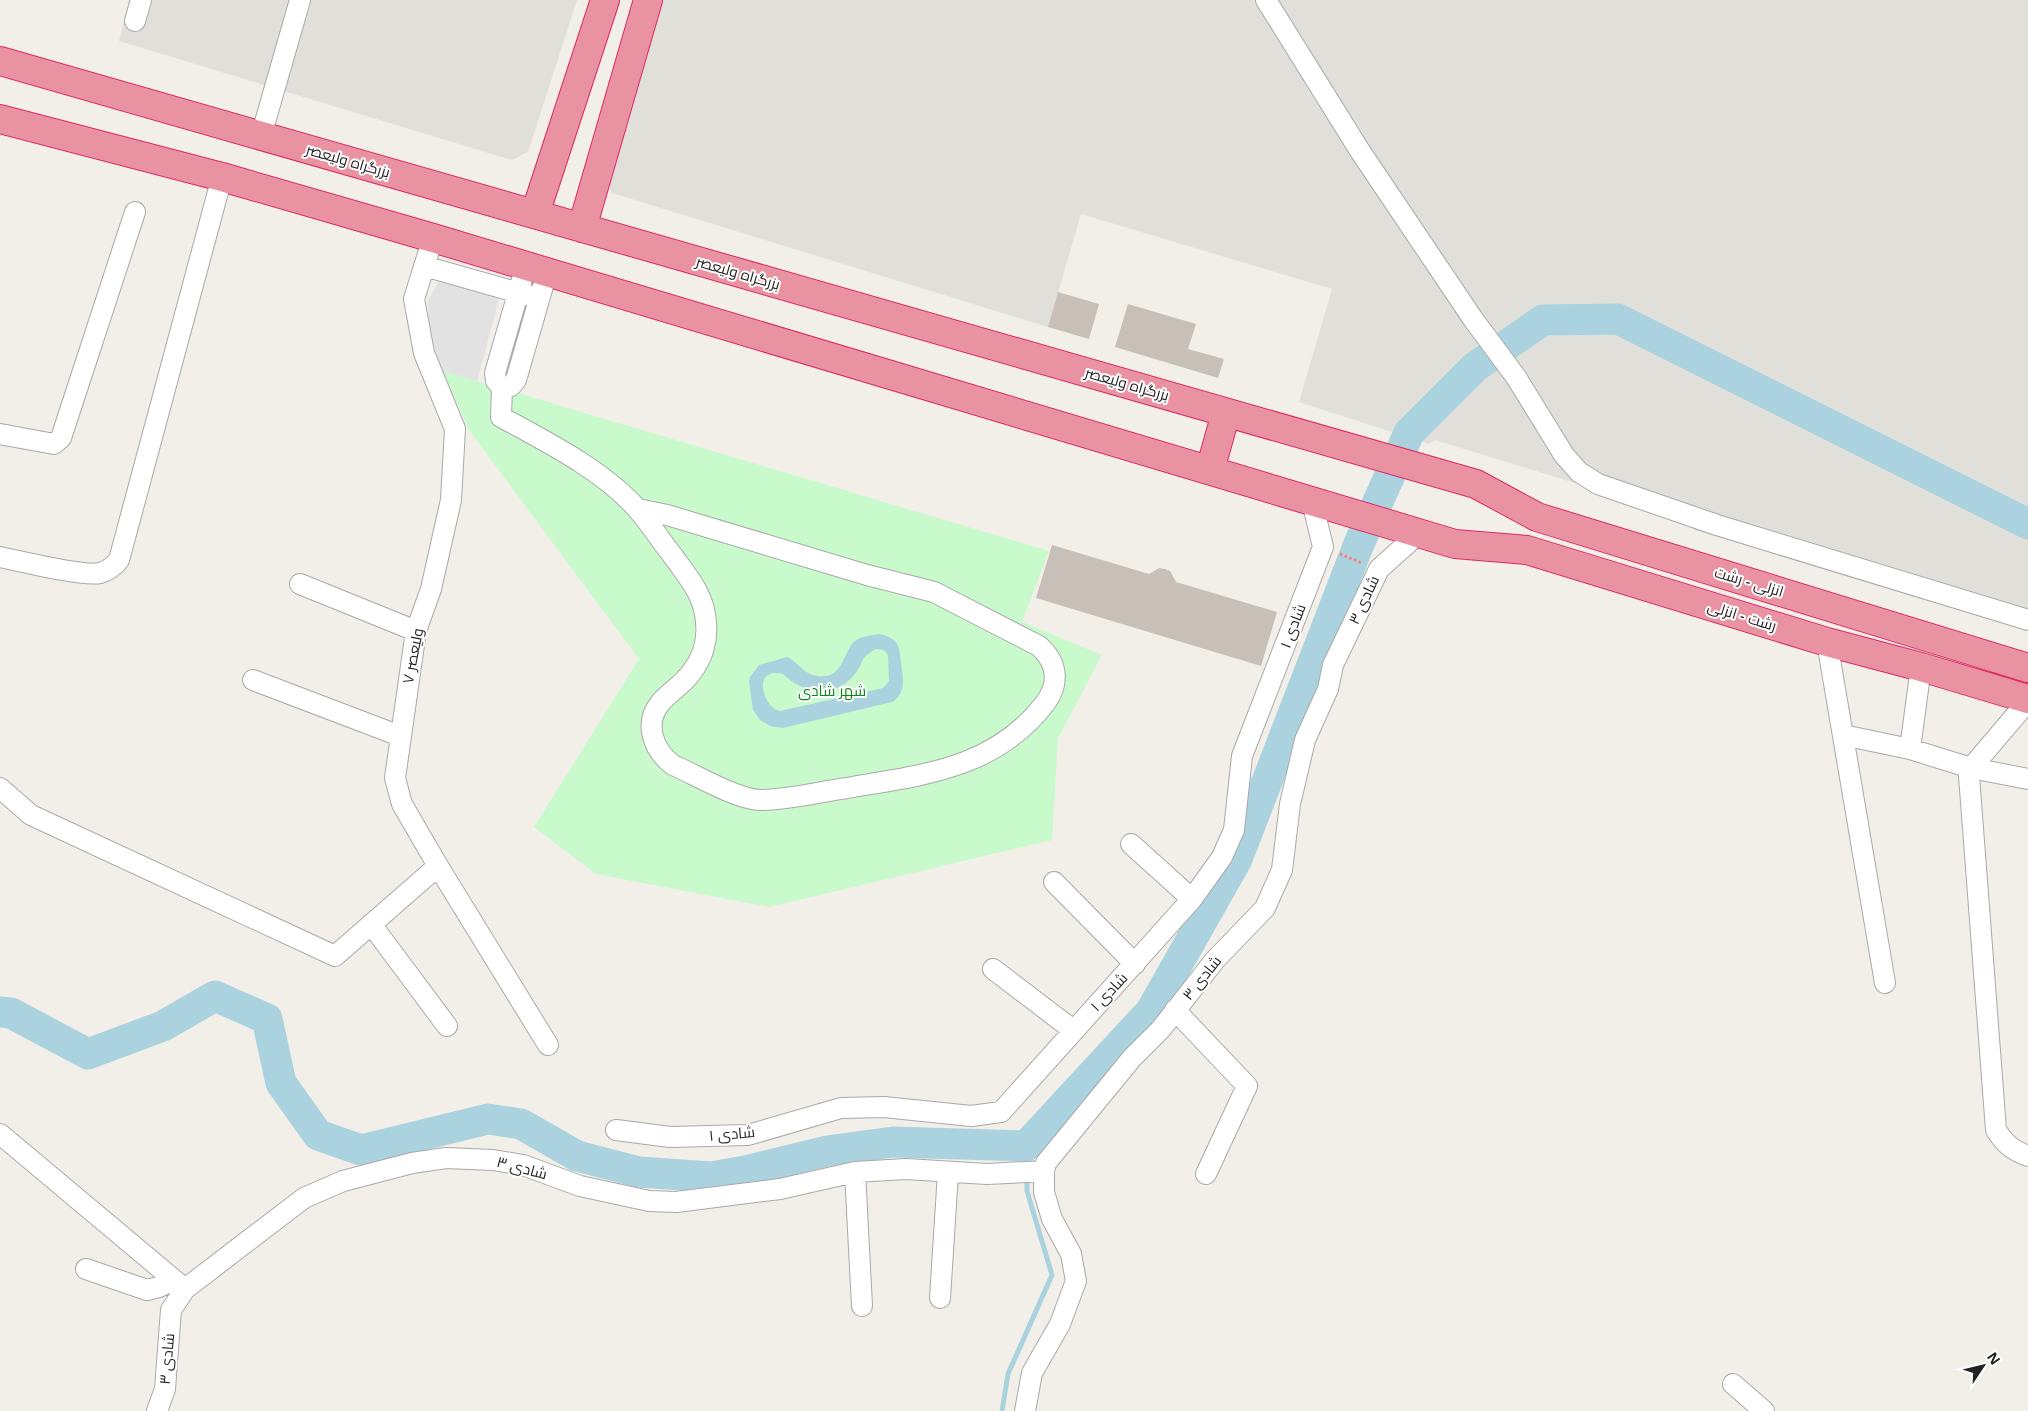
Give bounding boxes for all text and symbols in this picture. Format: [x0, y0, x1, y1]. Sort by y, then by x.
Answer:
street label: بزرگراه ولیعصر [303, 138, 393, 182]
street label: بزرگراه ولیعصر [693, 250, 783, 294]
street label: بزرگراه ولیعصر [1082, 361, 1172, 405]
street label: انزلی - رشت [1712, 561, 1786, 602]
street label: شادی ۳ [1343, 572, 1384, 628]
street label: رشت - انزلی [1705, 595, 1779, 636]
street label: شادی ۱ [1274, 601, 1311, 651]
street label: ولیعصر ۷ [397, 626, 427, 685]
park label: شهر شادی [798, 680, 866, 701]
street label: شادی ۳ [1177, 951, 1226, 1004]
street label: شادی ۱ [1085, 968, 1132, 1016]
street label: شادی ۱ [708, 1121, 756, 1146]
street label: شادی ۳ [495, 1151, 550, 1184]
street label: شادی ۳ [154, 1332, 179, 1386]
north arrow [1958, 1341, 2008, 1391]
text: N [1983, 1348, 2005, 1368]

